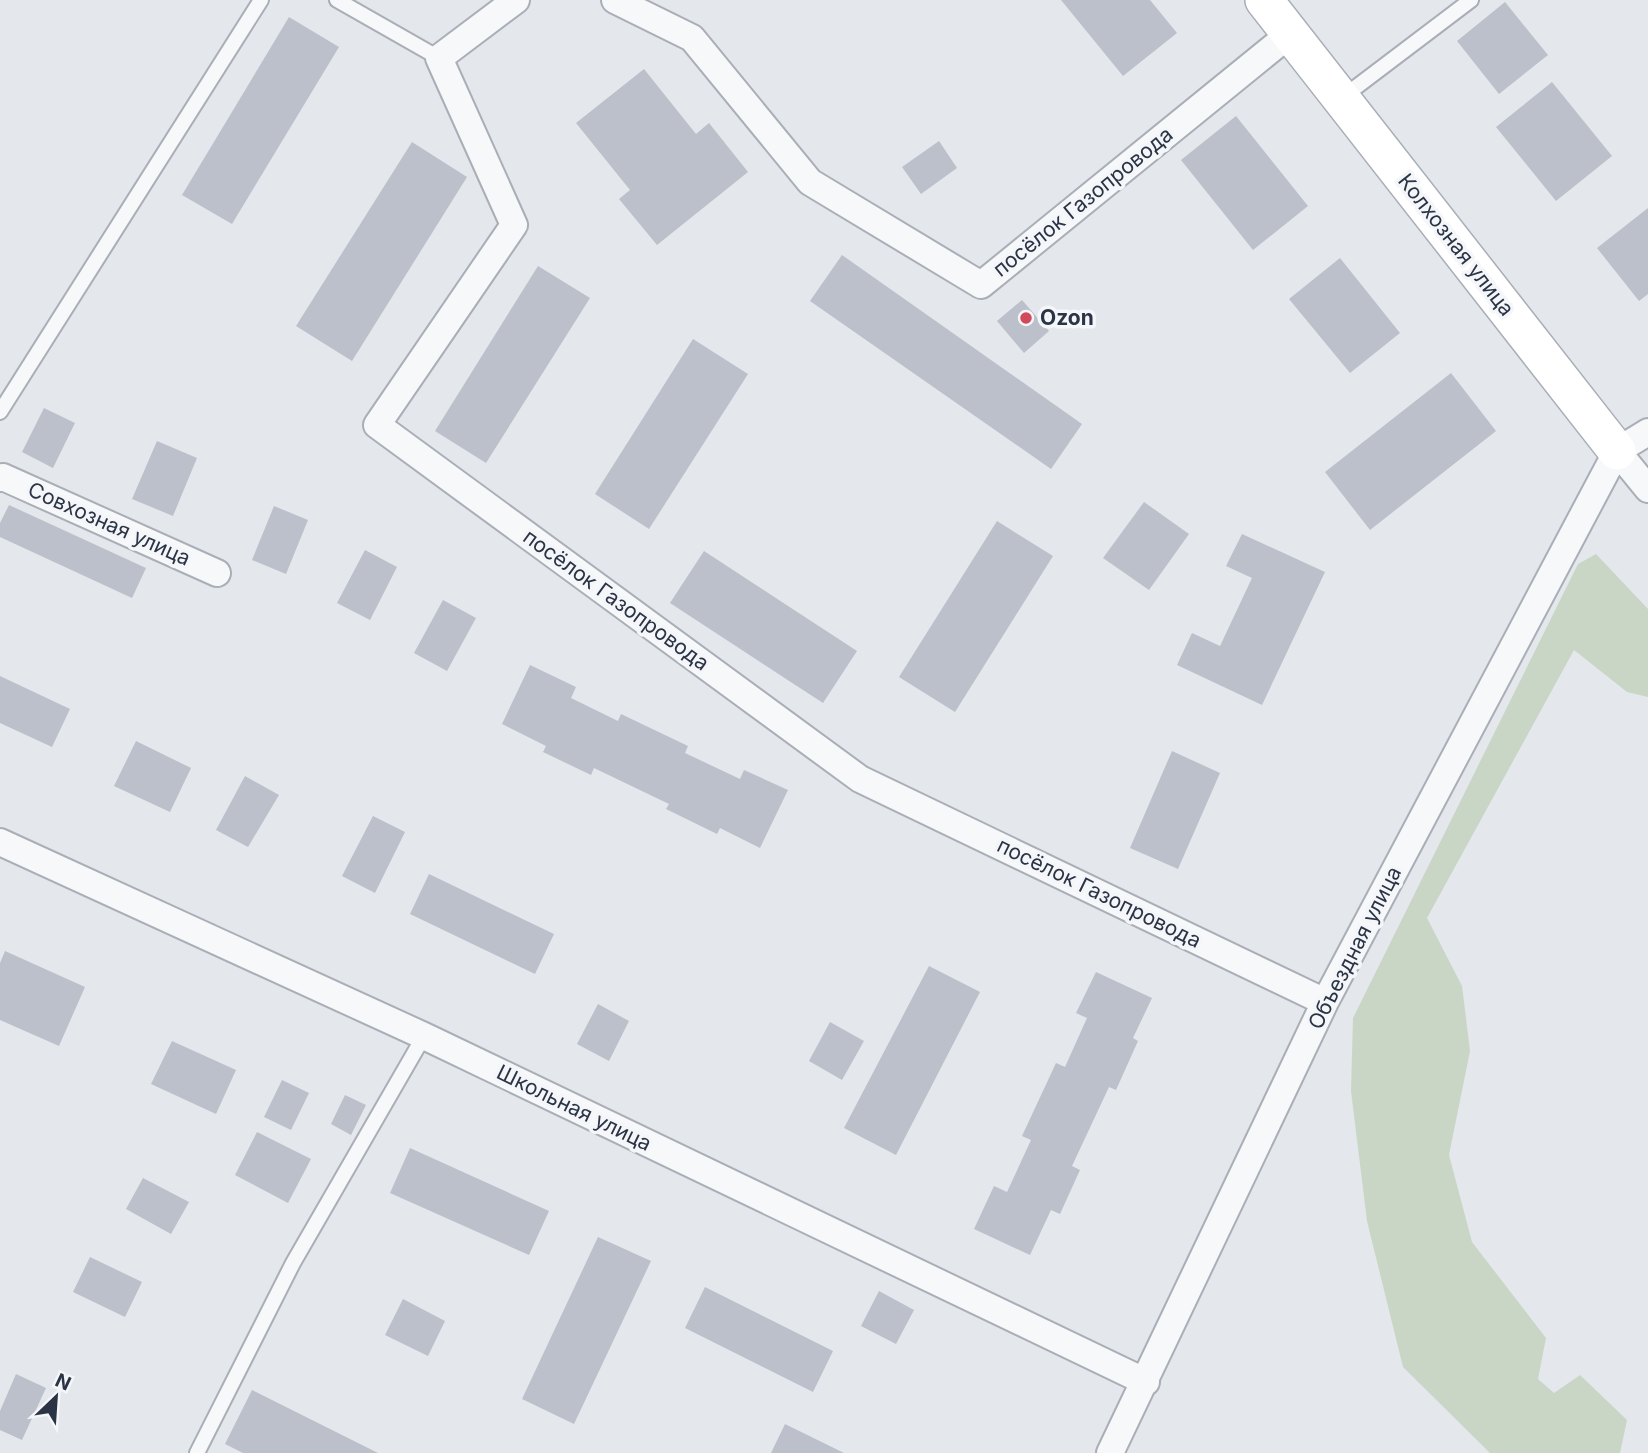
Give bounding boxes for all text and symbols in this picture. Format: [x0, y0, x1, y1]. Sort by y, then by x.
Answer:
street label: посёлок Газопровода [988, 121, 1177, 282]
street label: Колхозная улица [1393, 169, 1520, 321]
place label: Ozon [1040, 305, 1094, 330]
marker: Ozon [1018, 310, 1034, 326]
street label: Совхозная улица [24, 476, 194, 571]
street label: посёлок Газопровода [518, 524, 714, 675]
street label: посёлок Газопровода [993, 832, 1205, 953]
street label: Объездная улица [1303, 862, 1406, 1033]
street label: Школьная улица [493, 1059, 656, 1156]
north arrow [21, 1362, 91, 1432]
text: N [52, 1369, 74, 1396]

